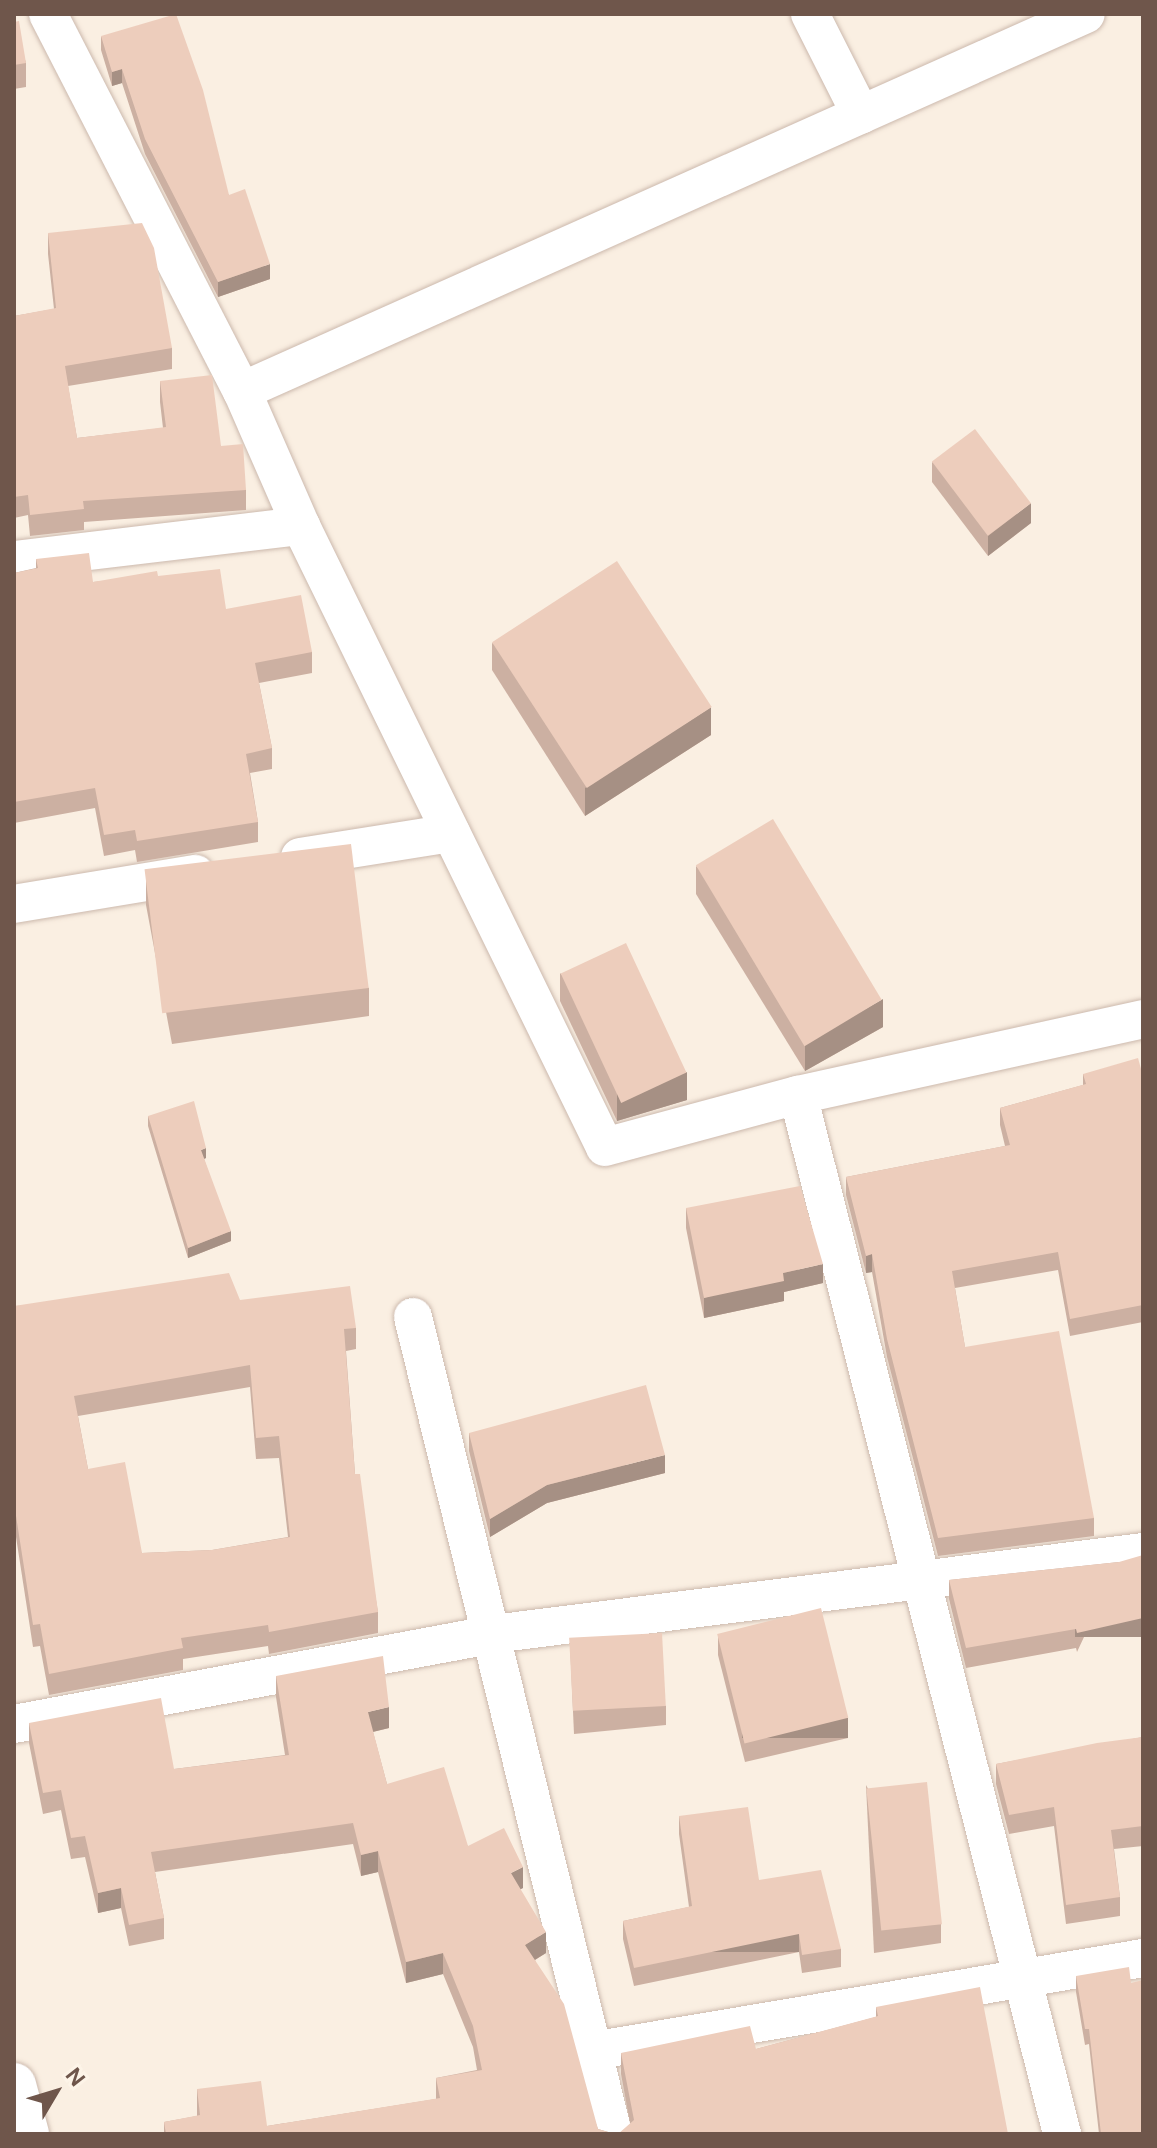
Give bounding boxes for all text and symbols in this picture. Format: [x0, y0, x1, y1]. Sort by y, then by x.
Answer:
north arrow [16, 2052, 96, 2132]
text: N [59, 2062, 92, 2092]

